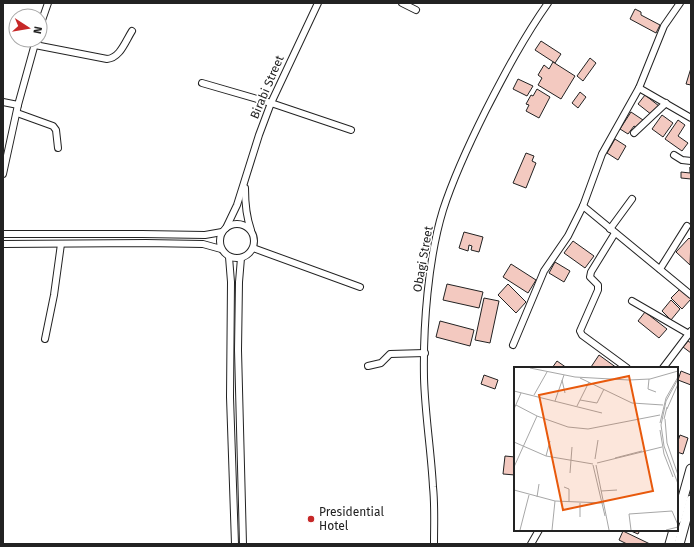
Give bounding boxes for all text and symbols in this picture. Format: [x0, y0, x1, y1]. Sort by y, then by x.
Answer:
north arrow [8, 8, 48, 48]
text: N [30, 25, 44, 35]
street label: Birabi Street [247, 53, 287, 121]
street label: Obagi Street [410, 224, 436, 293]
inset map [514, 367, 678, 531]
place label: Presidential Hotel [319, 505, 384, 533]
marker: Presidential Hotel [306, 514, 316, 524]

